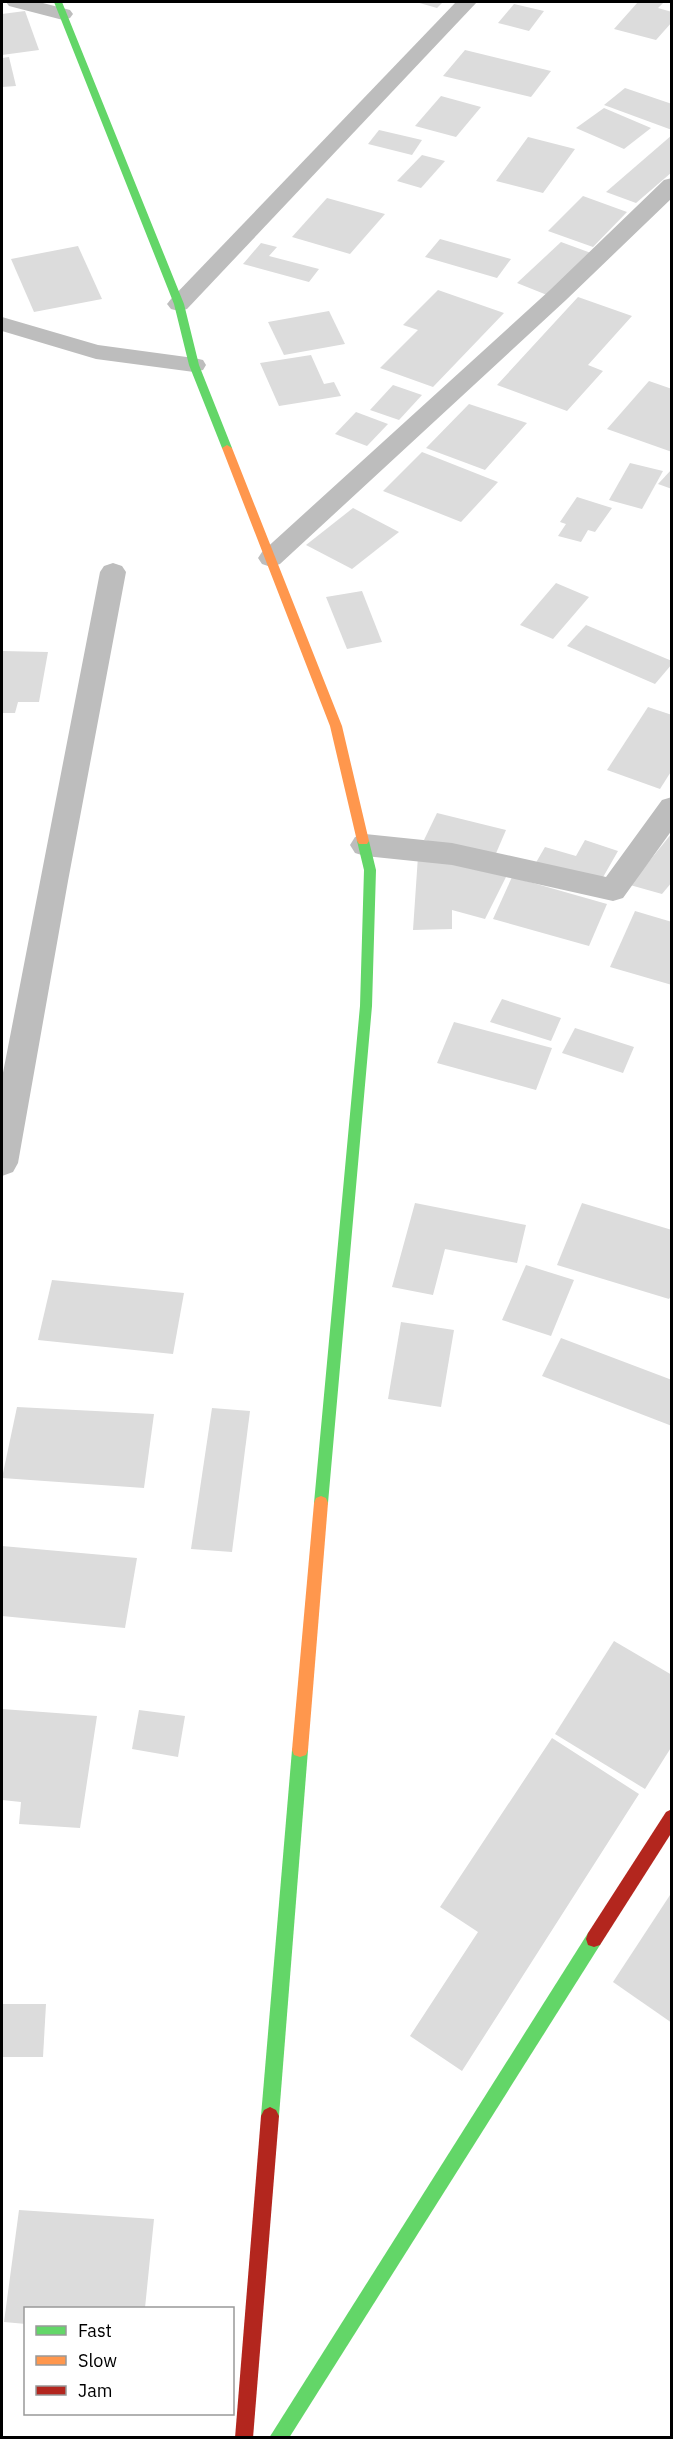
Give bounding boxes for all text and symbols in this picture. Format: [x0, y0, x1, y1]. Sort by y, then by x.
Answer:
legend [24, 2307, 234, 2415]
text: Fast [78, 2319, 112, 2342]
text: Slow [78, 2349, 117, 2372]
text: Jam [78, 2379, 113, 2402]

